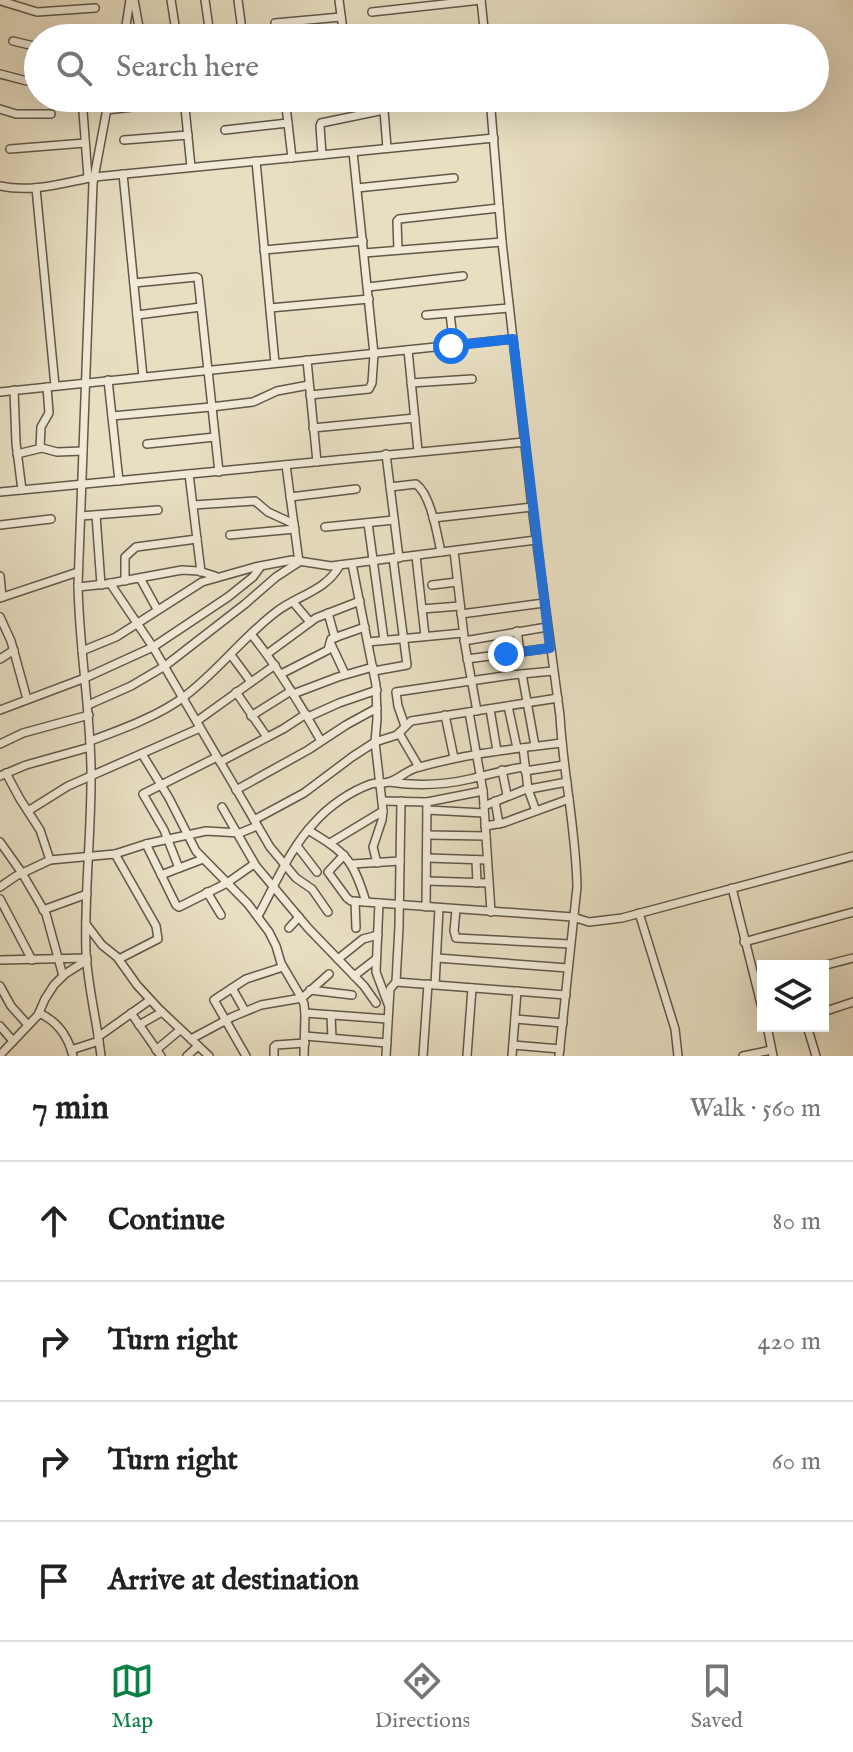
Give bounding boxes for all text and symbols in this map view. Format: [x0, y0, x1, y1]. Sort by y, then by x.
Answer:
search box [24, 24, 829, 112]
icon: search [52, 46, 96, 90]
text: Search here [116, 49, 259, 87]
route start [433, 328, 469, 364]
route end [488, 636, 524, 672]
map controls [757, 960, 829, 1032]
button: layers [757, 960, 829, 1032]
text: 7 min [32, 1087, 109, 1130]
text: Walk · 560 m [690, 1092, 821, 1125]
icon: ahead [32, 1199, 76, 1243]
text: Continue [108, 1202, 225, 1240]
text: 80 m [772, 1205, 821, 1238]
icon: right [32, 1319, 76, 1363]
text: Turn right [108, 1322, 238, 1360]
text: 420 m [758, 1325, 821, 1358]
icon: right [32, 1439, 76, 1483]
text: Turn right [108, 1442, 238, 1480]
text: 60 m [772, 1445, 821, 1478]
icon: arrive [32, 1559, 76, 1603]
text: Arrive at destination [108, 1562, 359, 1600]
tab: Map [110, 1659, 154, 1735]
tab: Directions [375, 1659, 470, 1735]
tab: Saved [691, 1659, 743, 1735]

